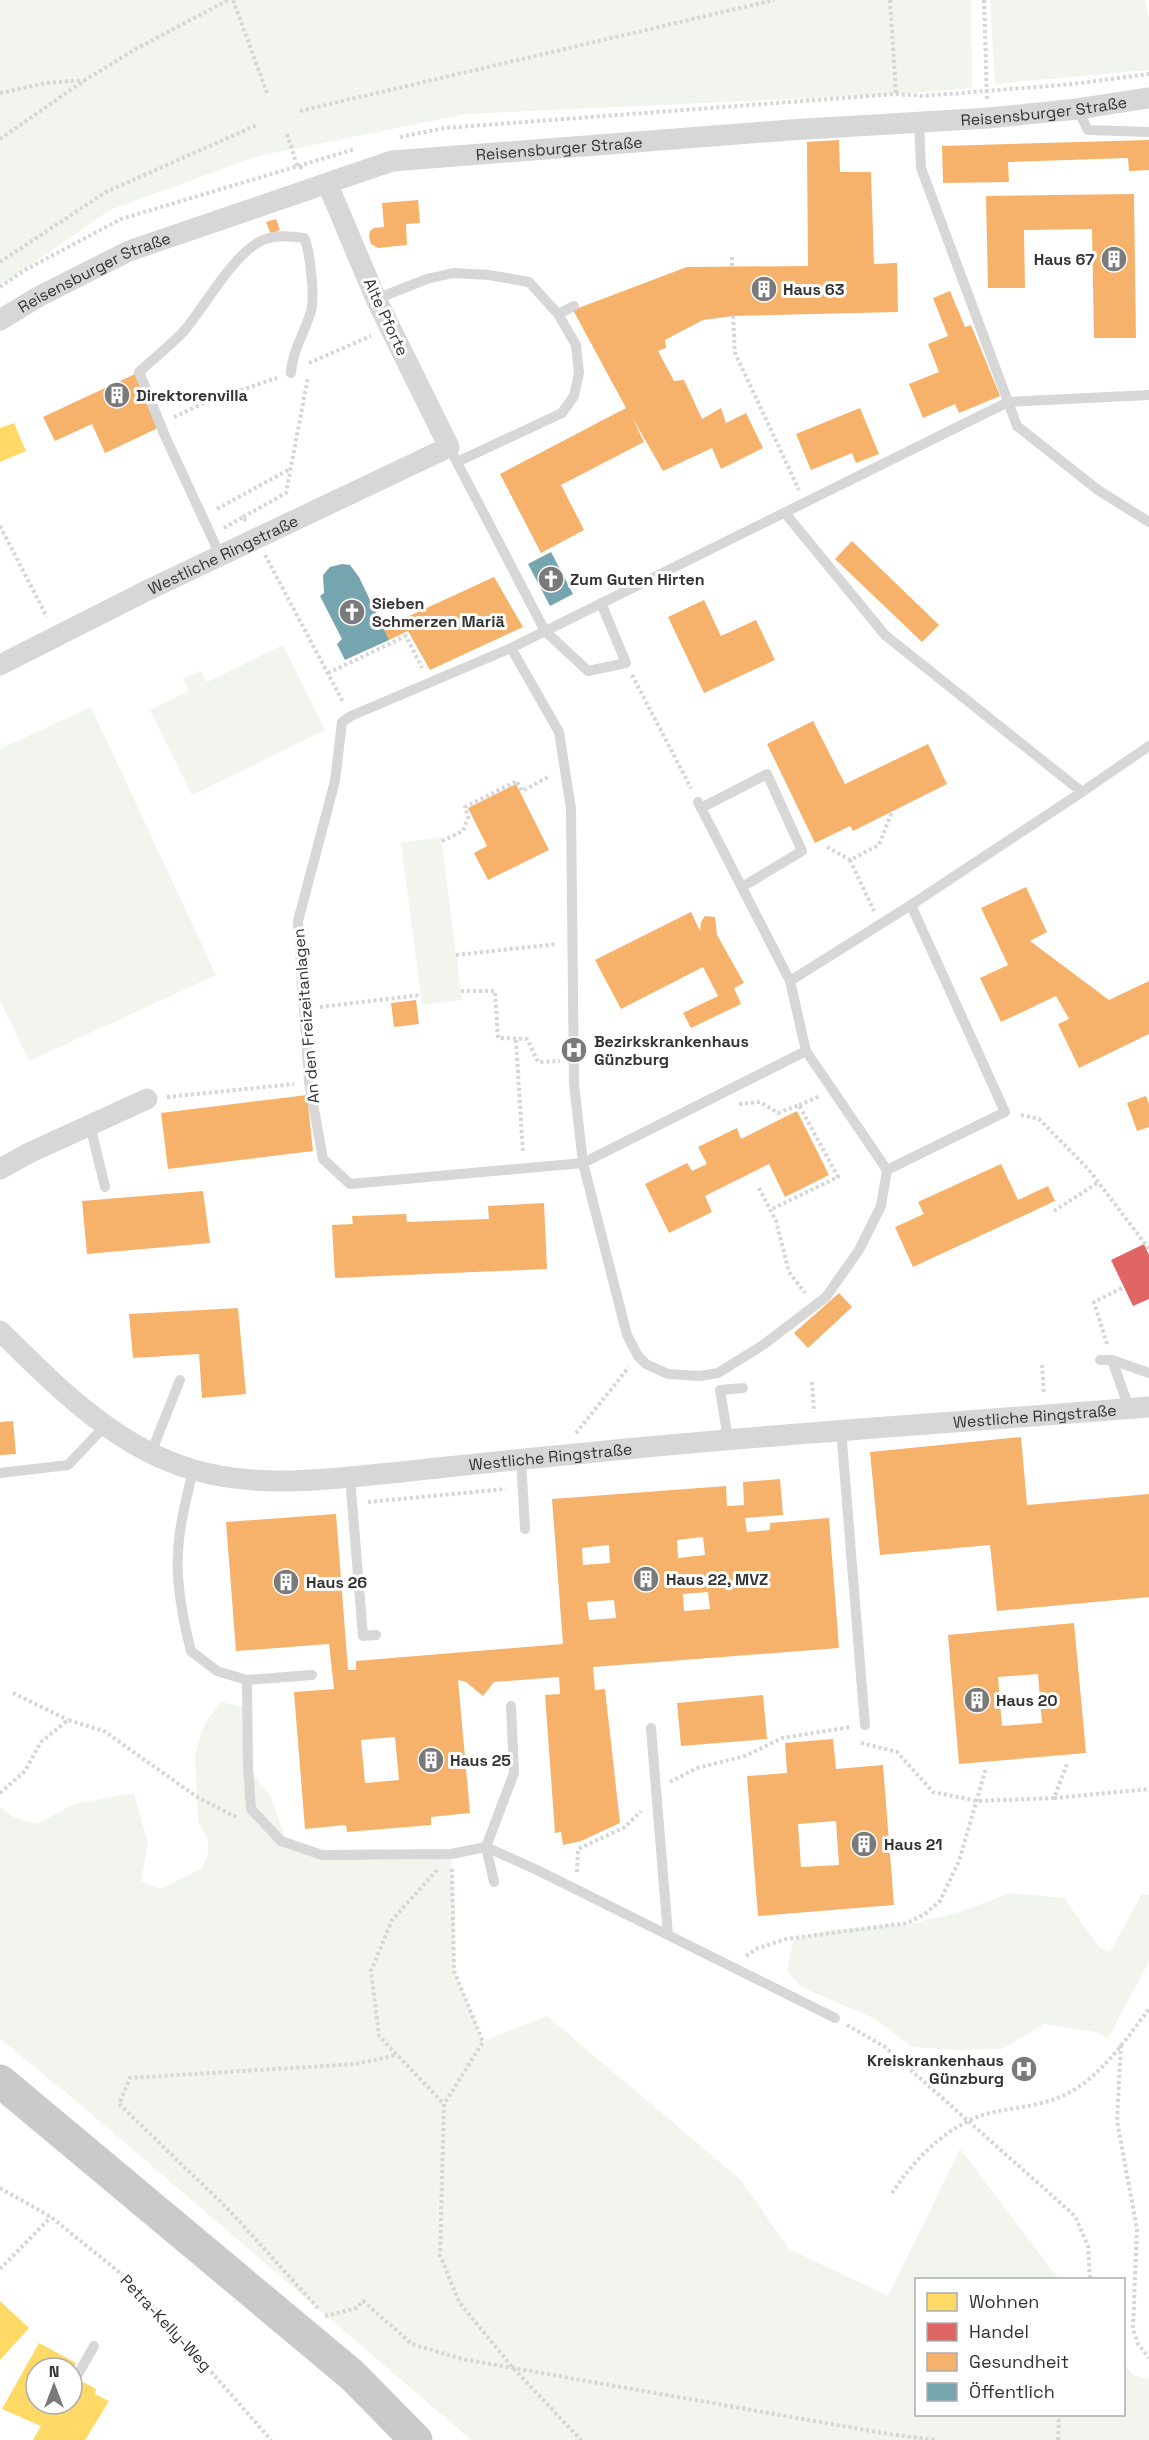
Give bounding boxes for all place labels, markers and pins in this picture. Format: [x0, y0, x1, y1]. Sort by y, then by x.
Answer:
building icon: Haus 67 [1099, 244, 1129, 274]
place label: Haus 67 [1034, 249, 1094, 270]
building icon: Haus 63 [749, 274, 779, 304]
place label: Haus 63 [783, 279, 845, 300]
building icon: Direktorenvilla [102, 380, 132, 410]
place label: Direktorenvilla [136, 385, 248, 406]
church icon: Zum Guten Hirten [536, 564, 566, 594]
place label: Zum Guten Hirten [570, 569, 705, 590]
place label: Sieben Schmerzen Mariä [372, 593, 505, 632]
church icon: Sieben Schmerzen Mariä [337, 597, 367, 627]
place label: Bezirkskrankenhaus Günzburg [594, 1031, 749, 1070]
hospital icon: Bezirkskrankenhaus Günzburg [559, 1035, 589, 1065]
building icon: Haus 22, MVZ [631, 1564, 661, 1594]
building icon: Haus 26 [271, 1567, 301, 1597]
place label: Haus 22, MVZ [666, 1569, 768, 1590]
place label: Haus 26 [306, 1572, 367, 1593]
building icon: Haus 20 [962, 1685, 992, 1715]
place label: Haus 20 [996, 1690, 1058, 1711]
building icon: Haus 25 [416, 1745, 446, 1775]
place label: Haus 25 [450, 1750, 511, 1771]
building icon: Haus 21 [849, 1829, 879, 1859]
place label: Haus 21 [884, 1834, 943, 1855]
place label: Kreiskrankenhaus Günzburg [867, 2050, 1004, 2089]
hospital icon: Kreiskrankenhaus Günzburg [1009, 2054, 1039, 2084]

